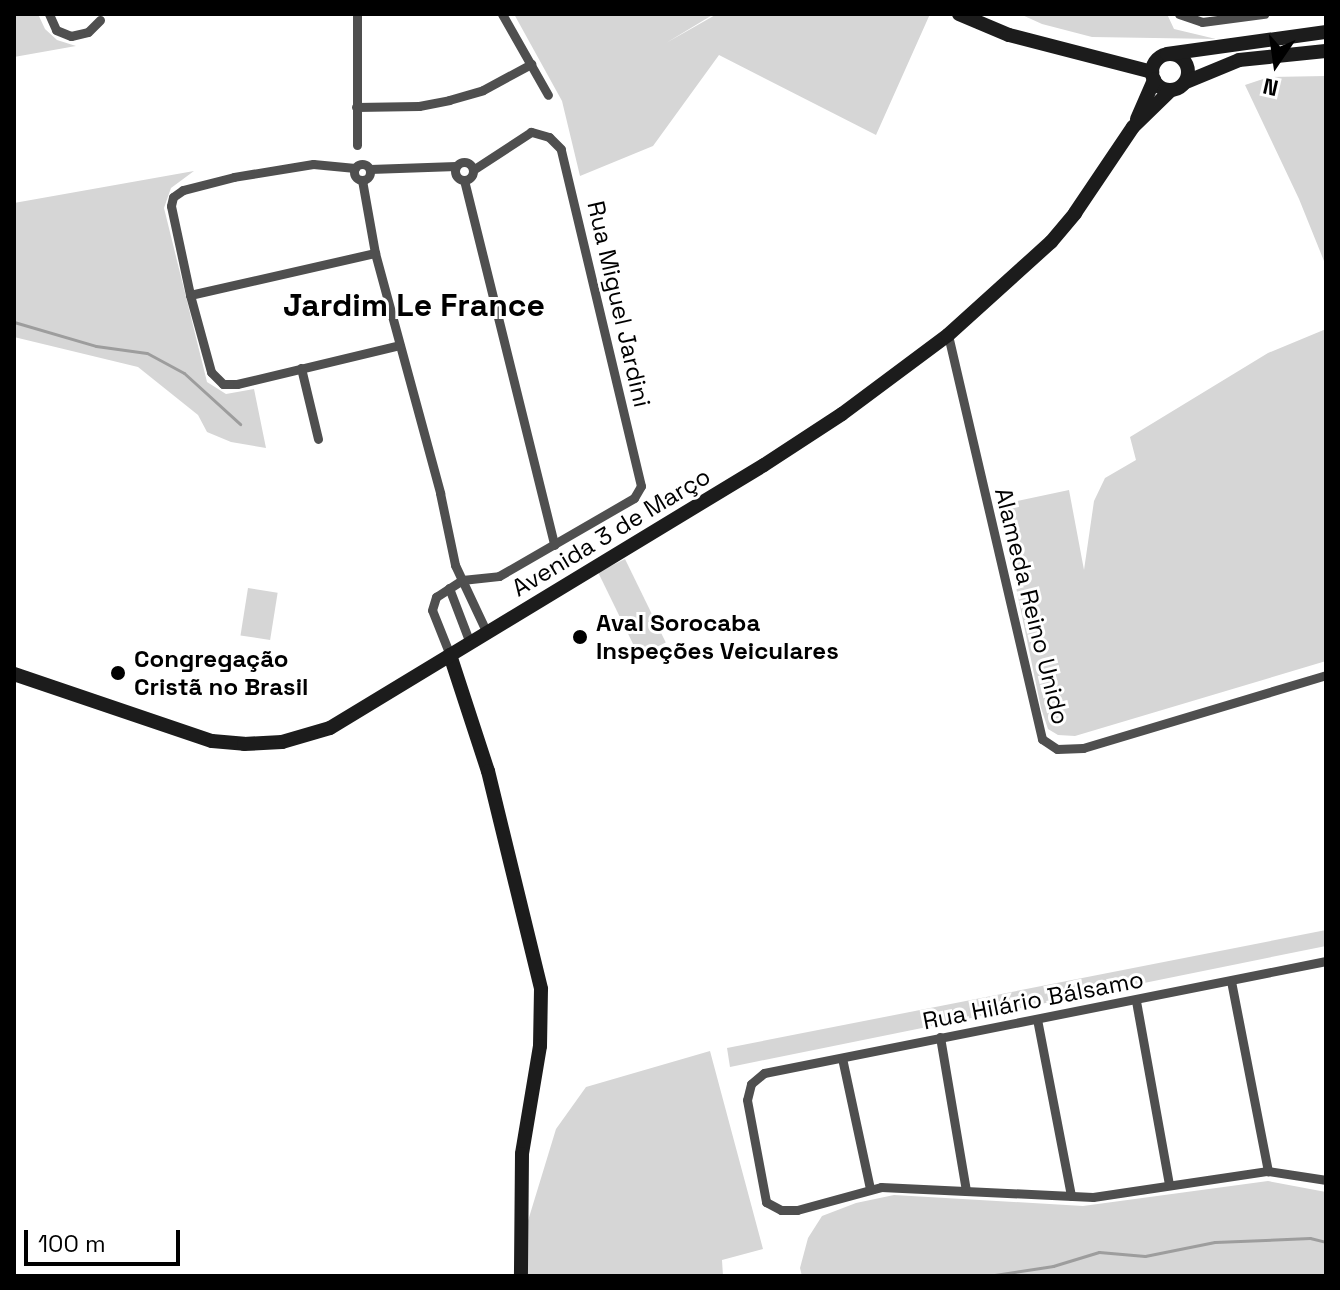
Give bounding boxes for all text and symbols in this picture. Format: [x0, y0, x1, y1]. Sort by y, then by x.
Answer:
north arrow [1236, 24, 1316, 104]
text: N [1260, 72, 1281, 103]
street label: Rua Miguel Jardini [581, 198, 657, 410]
district label: Jardim Le France [283, 286, 545, 324]
street label: Avenida 3 de Março [507, 461, 715, 603]
street label: Alameda Reino Unido [989, 485, 1075, 727]
place label: Aval Sorocaba Inspeções Veiculares [596, 609, 839, 665]
marker: Aval Sorocaba Inspeções Veiculares [571, 628, 589, 646]
place label: Congregação Cristã no Brasil [134, 645, 308, 701]
marker: Congregação Cristã no Brasil [109, 664, 127, 682]
street label: Rua Hilário Bálsamo [920, 964, 1146, 1036]
scale bar [28, 1214, 184, 1264]
text: 100 m [38, 1228, 106, 1259]

